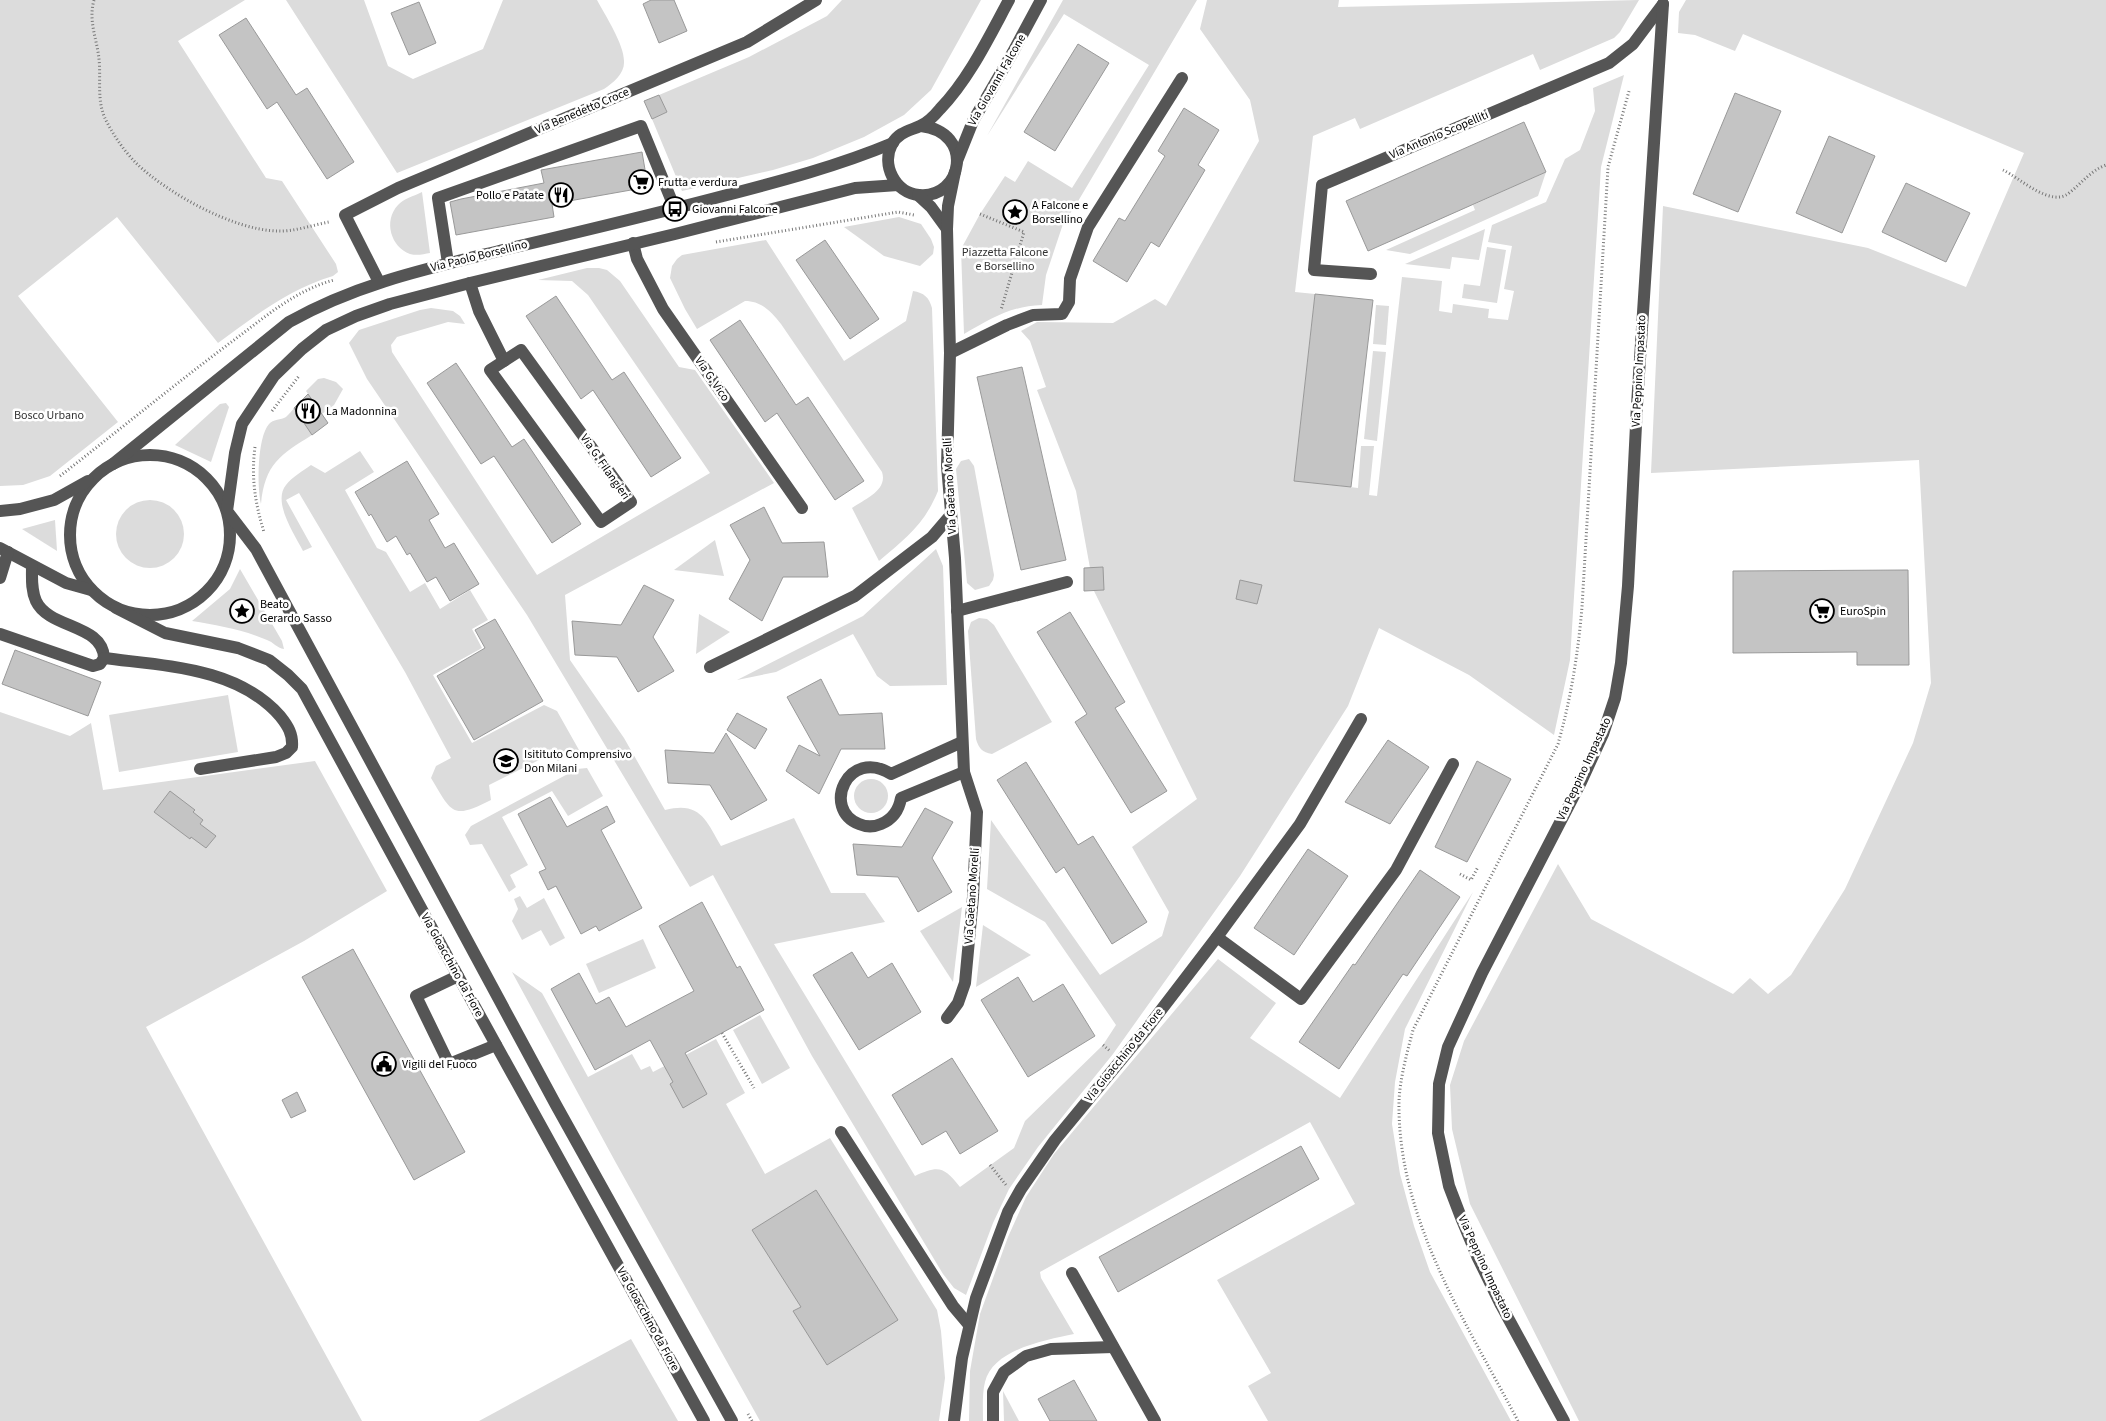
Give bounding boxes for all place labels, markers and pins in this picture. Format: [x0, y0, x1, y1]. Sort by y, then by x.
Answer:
supermarket icon: Frutta e verdura [628, 169, 654, 195]
place label: Frutta e verdura [658, 174, 737, 191]
restaurant icon: Pollo e Patate [548, 182, 574, 208]
place label: Pollo e Patate [476, 187, 544, 204]
bus stop icon: Giovanni Falcone [662, 196, 688, 222]
place label: A Falcone e Borsellino [1032, 197, 1088, 228]
place icon: A Falcone e Borsellino [1002, 199, 1028, 225]
place label: Giovanni Falcone [692, 201, 778, 218]
restaurant icon: La Madonnina [295, 398, 321, 424]
place label: La Madonnina [326, 403, 397, 420]
place label: Beato Gerardo Sasso [260, 596, 332, 627]
place icon: Beato Gerardo Sasso [229, 598, 255, 624]
supermarket icon: EuroSpin [1809, 598, 1835, 624]
place label: EuroSpin [1840, 603, 1886, 620]
place label: Isitituto Comprensivo Don Milani [524, 746, 632, 777]
school or university icon: Isitituto Comprensivo Don Milani [493, 748, 519, 774]
public building icon: Vigili del Fuoco [371, 1051, 397, 1077]
place label: Vigili del Fuoco [402, 1056, 477, 1073]

